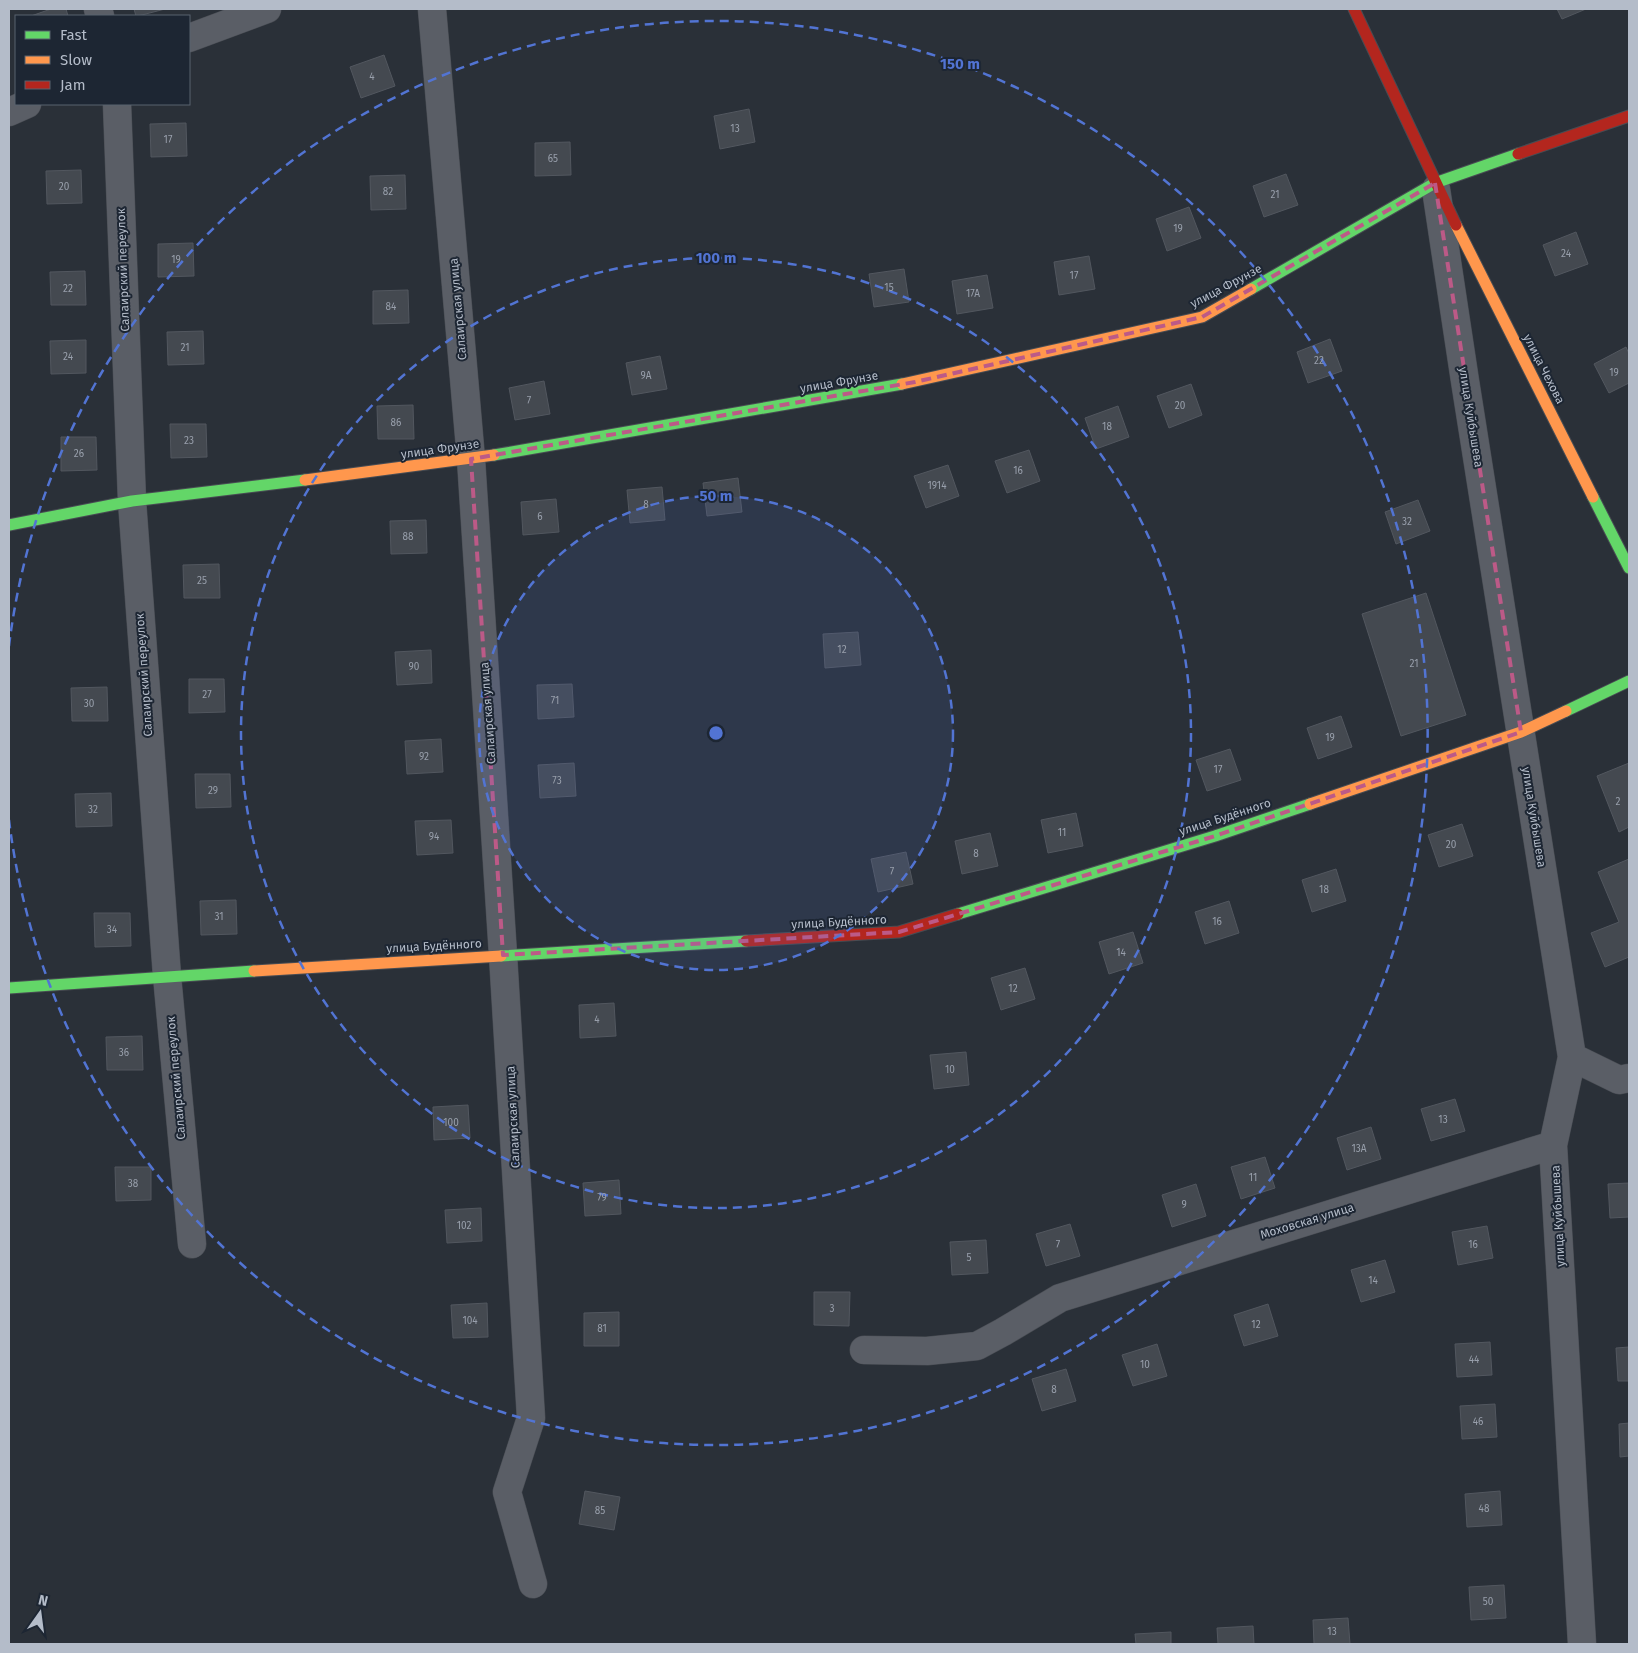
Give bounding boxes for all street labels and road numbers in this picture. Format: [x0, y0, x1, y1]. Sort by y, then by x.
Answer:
street label: Салаирский переулок [114, 207, 132, 332]
street label: Салаирская улица [447, 257, 469, 361]
street label: улица Фрунзе [1188, 261, 1264, 311]
street label: улица Чехова [1520, 332, 1568, 406]
street label: улица Куйбышева [1456, 366, 1486, 468]
street label: улица Фрунзе [799, 368, 879, 396]
street label: улица Фрунзе [400, 437, 480, 461]
street label: Салаирский переулок [133, 612, 155, 737]
street label: Салаирская улица [477, 661, 499, 765]
street label: улица Куйбышева [1519, 766, 1549, 868]
street label: улица Будённого [1177, 796, 1273, 838]
street label: улица Будённого [791, 913, 887, 931]
street label: улица Будённого [386, 937, 482, 955]
street label: Салаирский переулок [164, 1015, 188, 1140]
street label: Салаирская улица [503, 1065, 523, 1169]
street label: улица Куйбышева [1548, 1165, 1568, 1267]
street label: Моховская улица [1258, 1200, 1356, 1242]

